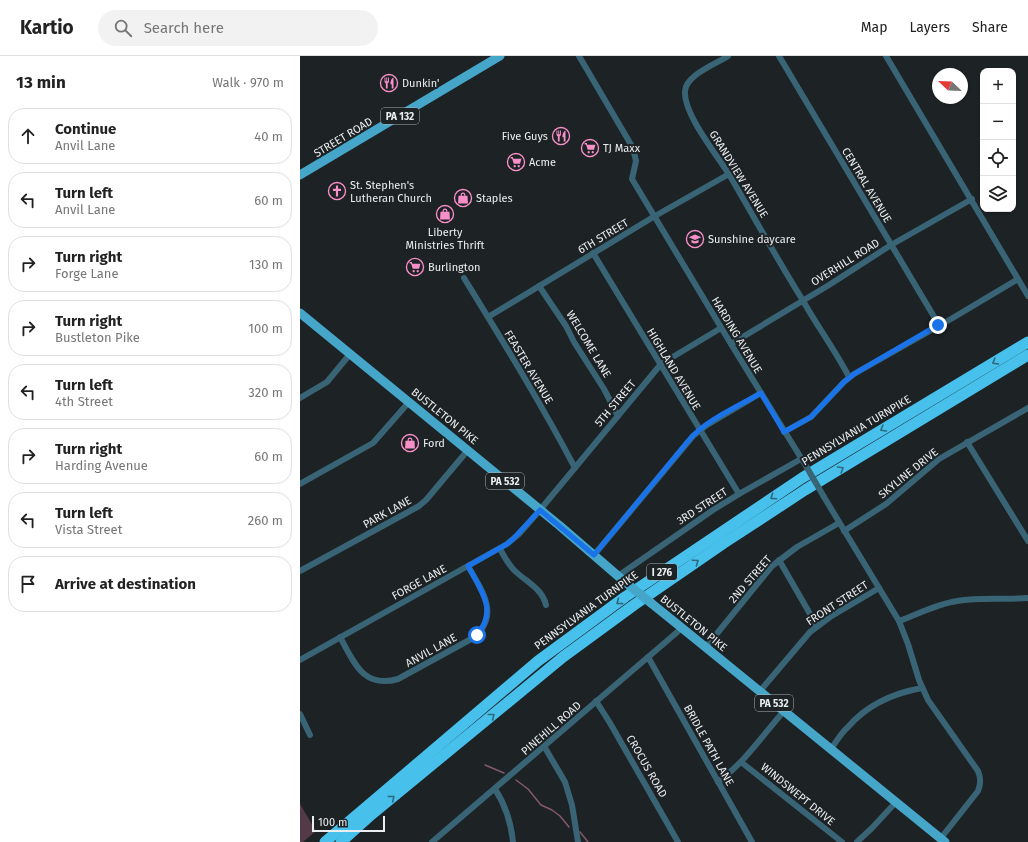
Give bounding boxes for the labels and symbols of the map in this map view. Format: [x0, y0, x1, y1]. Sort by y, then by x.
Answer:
north arrow [932, 68, 968, 104]
restaurant icon: Dunkin' [379, 73, 399, 93]
place label: Dunkin' [402, 77, 439, 90]
road number: PA 132 [381, 108, 419, 124]
street label: STREET ROAD [312, 115, 375, 160]
restaurant icon: Five Guys [551, 126, 571, 146]
street label: GRANDVIEW AVENUE [706, 128, 771, 220]
place label: Five Guys [502, 130, 548, 143]
supermarket icon: TJ Maxx [580, 138, 600, 158]
place label: TJ Maxx [603, 142, 641, 155]
street label: CENTRAL AVENUE [839, 145, 894, 225]
supermarket icon: Acme [506, 152, 526, 172]
place label: Acme [529, 156, 556, 169]
place label: St. Stephen's Lutheran Church [350, 179, 432, 205]
church icon: St. Stephen's Lutheran Church [327, 181, 347, 201]
shop icon: Staples [453, 188, 473, 208]
place label: Staples [476, 192, 513, 205]
shop icon: Liberty Ministries Thrift [435, 204, 455, 224]
street label: 6TH STREET [576, 216, 631, 257]
place label: Liberty Ministries Thrift [406, 226, 484, 252]
school or university icon: Sunshine daycare [685, 229, 705, 249]
place label: Sunshine daycare [708, 233, 796, 246]
street label: OVERHILL ROAD [809, 236, 882, 289]
supermarket icon: Burlington [405, 257, 425, 277]
place label: Burlington [428, 261, 481, 274]
street label: HARDING AVENUE [709, 295, 765, 376]
street label: WELCOME LANE [563, 308, 614, 380]
route end [929, 316, 947, 334]
street label: HIGHLAND AVENUE [644, 326, 703, 413]
street label: FEASTER AVENUE [502, 328, 556, 406]
one-way arrow [992, 358, 999, 365]
street label: 5TH STREET [592, 377, 639, 429]
street label: BUSTLETON PIKE [409, 386, 481, 447]
street label: PENNSYLVANIA TURNPIKE [799, 393, 913, 468]
one-way arrow [880, 424, 887, 432]
shop icon: Ford [400, 433, 420, 453]
place label: Ford [423, 437, 445, 450]
street label: SKYLINE DRIVE [876, 445, 941, 501]
one-way arrow [837, 466, 844, 473]
road number: PA 532 [486, 473, 524, 489]
street label: 3RD STREET [675, 485, 730, 528]
one-way arrow [770, 493, 777, 500]
street label: PARK LANE [361, 494, 414, 531]
street label: 2ND STREET [726, 553, 775, 606]
one-way arrow [692, 560, 699, 567]
street label: FORGE LANE [390, 562, 449, 603]
road number: I 276 [647, 564, 677, 580]
street label: PENNSYLVANIA TURNPIKE [532, 568, 641, 652]
street label: FRONT STREET [804, 578, 871, 628]
street label: BUSTLETON PIKE [658, 593, 730, 654]
one-way arrow [616, 597, 623, 604]
route start [468, 626, 486, 644]
street label: ANVIL LANE [403, 631, 459, 670]
road number: PA 532 [755, 695, 793, 711]
street label: PINEHILL ROAD [519, 699, 584, 758]
street label: BRIDLE PATH LANE [681, 702, 736, 788]
one-way arrow [488, 713, 495, 720]
street label: CROCUS ROAD [623, 733, 670, 800]
street label: WINDSWEPT DRIVE [758, 761, 837, 828]
one-way arrow [387, 796, 394, 803]
scale bar [312, 814, 385, 833]

